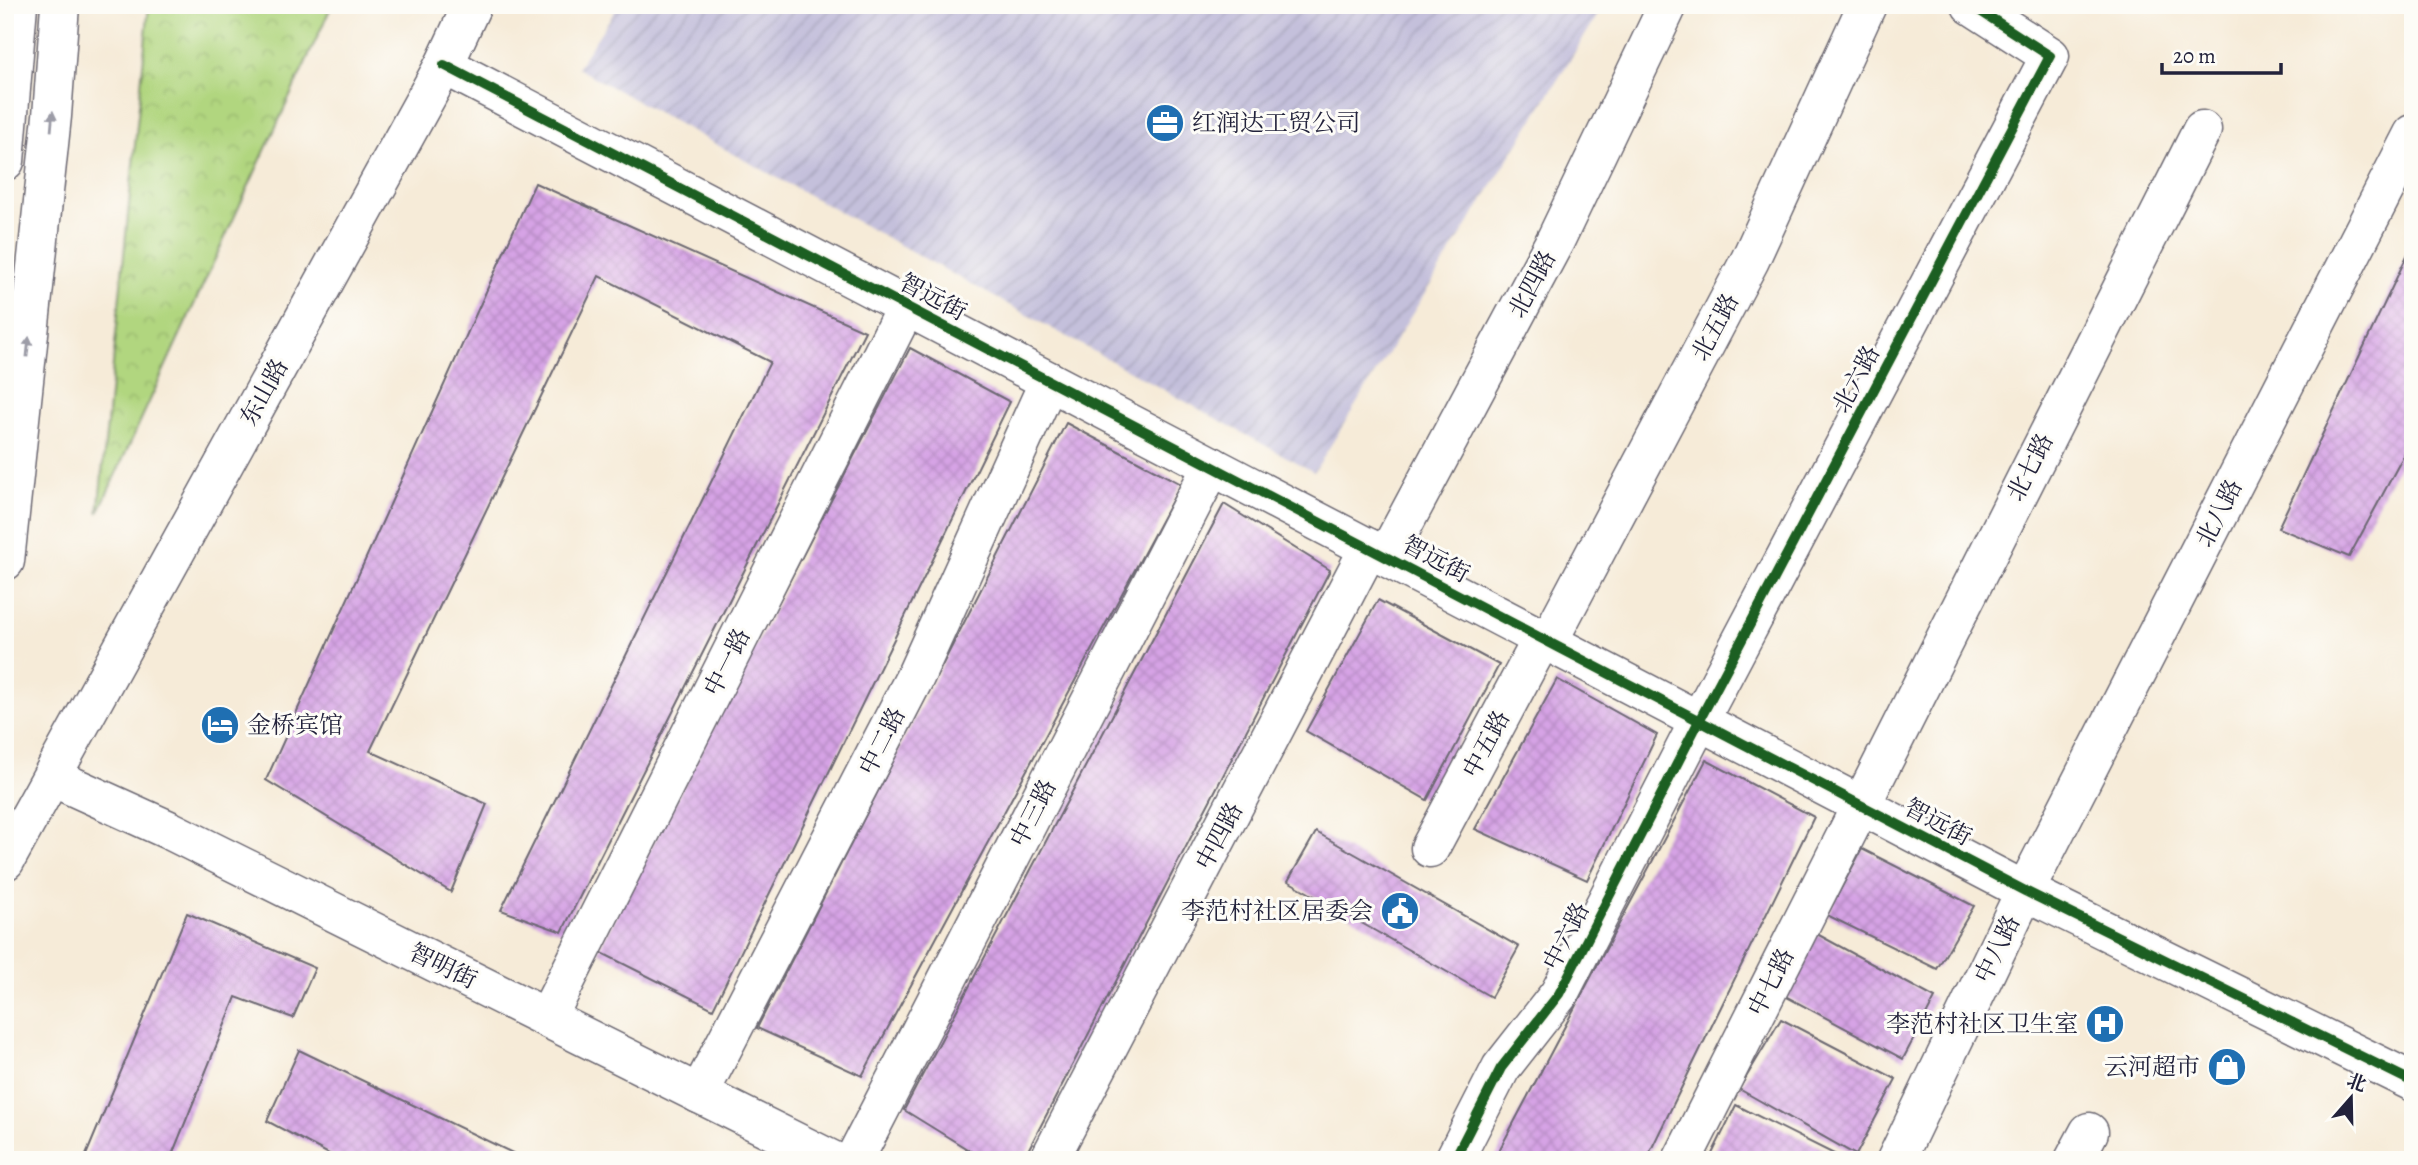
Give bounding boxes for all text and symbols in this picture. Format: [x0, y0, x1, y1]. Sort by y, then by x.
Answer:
scale bar [2162, 32, 2282, 76]
text: 20 m [2173, 42, 2216, 70]
office icon: 红润达工贸公司 [1144, 102, 1186, 144]
place label: 红润达工贸公司 [1192, 107, 1360, 139]
one-way arrow [47, 109, 58, 131]
street label: 北四路 [1501, 245, 1563, 323]
street label: 智远街 [894, 266, 972, 328]
street label: 北五路 [1684, 288, 1746, 366]
one-way arrow [23, 336, 34, 358]
street label: 北六路 [1825, 340, 1887, 418]
street label: 东山路 [233, 353, 295, 431]
street label: 北七路 [1999, 428, 2061, 506]
street label: 北八路 [2188, 474, 2250, 552]
street label: 智远街 [1397, 528, 1475, 590]
street label: 中一路 [696, 623, 758, 701]
street label: 中二路 [851, 702, 913, 780]
hotel icon: 金桥宾馆 [199, 704, 241, 746]
street label: 中五路 [1455, 705, 1517, 783]
place label: 金桥宾馆 [247, 709, 343, 741]
street label: 中三路 [1002, 774, 1064, 852]
street label: 智远街 [1899, 791, 1977, 853]
street label: 中四路 [1188, 797, 1250, 875]
public building icon: 李范村社区居委会 [1379, 890, 1421, 932]
place label: 李范村社区居委会 [1181, 895, 1373, 927]
street label: 中六路 [1535, 897, 1597, 975]
street label: 中八路 [1967, 910, 2027, 988]
street label: 智明街 [404, 936, 482, 996]
street label: 中七路 [1740, 943, 1802, 1021]
hospital icon: 李范村社区卫生室 [2084, 1003, 2126, 1045]
place label: 李范村社区卫生室 [1886, 1008, 2078, 1040]
shop icon: 云河超市 [2206, 1046, 2248, 1088]
place label: 云河超市 [2104, 1051, 2200, 1083]
north arrow [2316, 1064, 2386, 1134]
text: 北 [2343, 1067, 2370, 1098]

